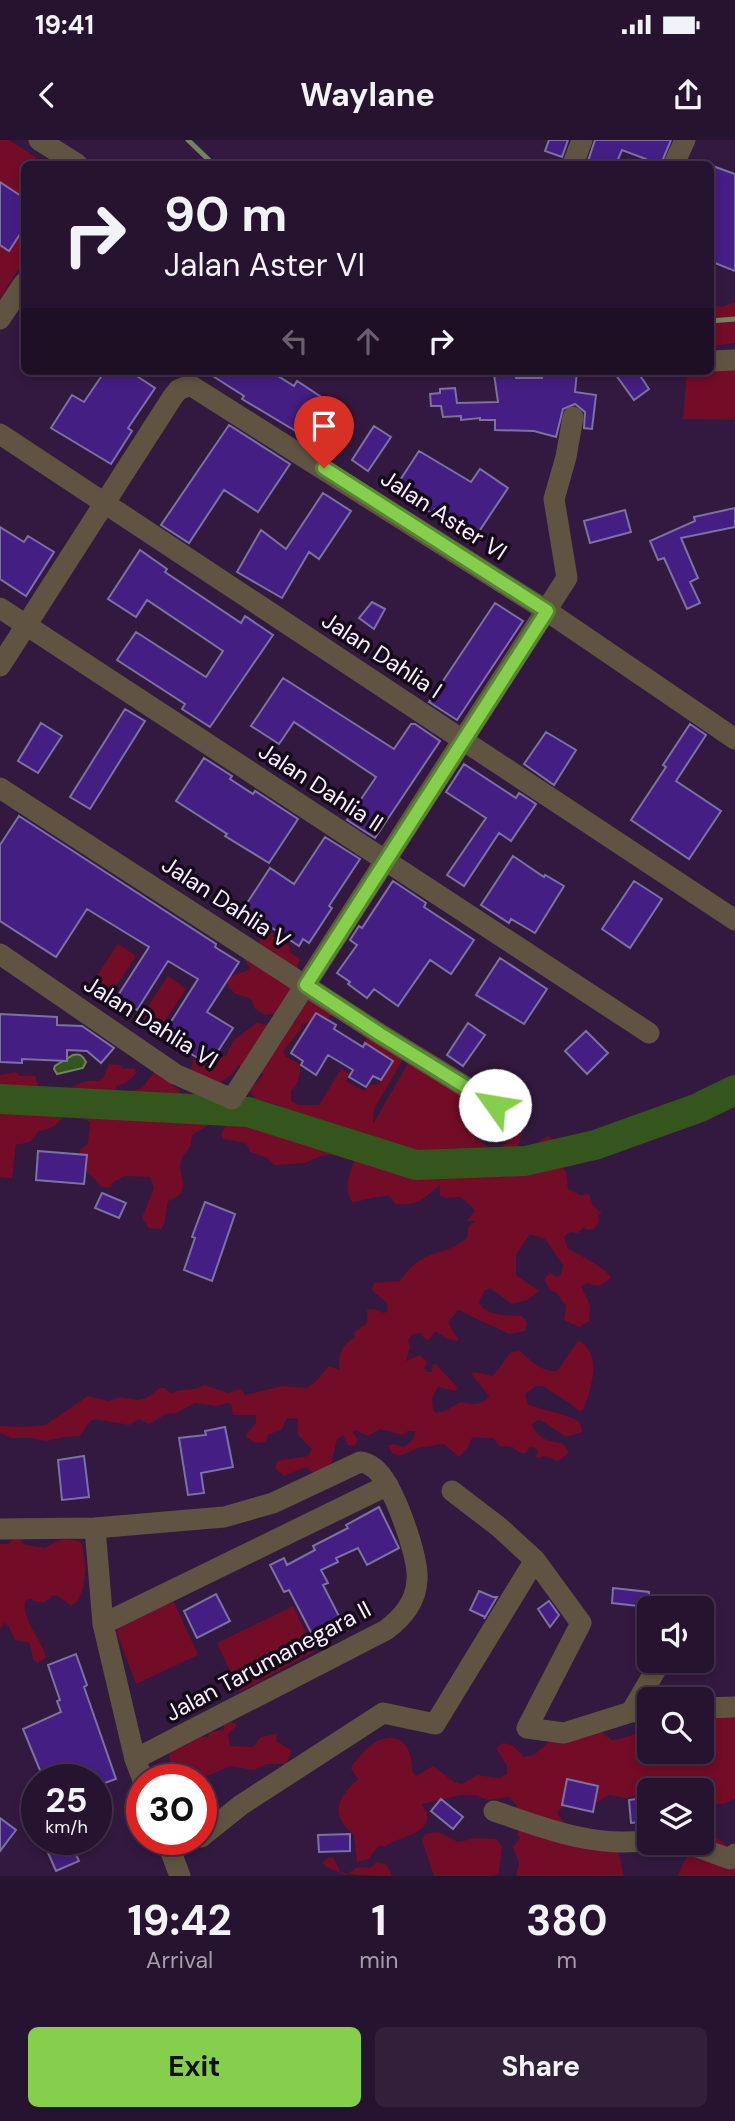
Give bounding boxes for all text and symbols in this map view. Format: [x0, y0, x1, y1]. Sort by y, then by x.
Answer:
text: 19:41 [35, 8, 94, 42]
text: Waylane [300, 74, 435, 116]
icon: back [28, 76, 66, 114]
icon: share [669, 76, 707, 114]
text: 90 m [164, 182, 287, 246]
icon: right [49, 189, 140, 280]
text: Jalan Aster VI [164, 244, 365, 286]
icon: left [276, 322, 314, 360]
icon: ahead [349, 322, 387, 360]
icon: right [422, 322, 460, 360]
pin [294, 396, 354, 468]
icon: arrive [305, 407, 343, 445]
street label: Jalan Aster VI [375, 463, 513, 567]
street label: Jalan Dahlia I [316, 605, 448, 705]
street label: Jalan Dahlia II [253, 736, 389, 838]
street label: Jalan Dahlia V [156, 849, 296, 955]
street label: Jalan Dahlia VI [78, 969, 224, 1075]
position arrow [458, 1068, 532, 1142]
street label: Jalan Tarumanegara II [160, 1594, 376, 1728]
map controls [637, 1596, 714, 1855]
button: sound [637, 1596, 714, 1673]
button: search [637, 1687, 714, 1764]
speed limit sign: 30 [126, 1764, 217, 1855]
text: 25 [46, 1777, 87, 1823]
button: layers [637, 1778, 714, 1855]
text: km/h [45, 1815, 88, 1839]
text: 19:42 [128, 1893, 232, 1948]
text: 1 [371, 1893, 386, 1948]
text: 380 [526, 1893, 607, 1948]
text: Arrival [146, 1945, 213, 1975]
text: min [359, 1945, 398, 1975]
text: m [556, 1945, 577, 1975]
button: Exit [28, 2027, 361, 2107]
button: Share [375, 2027, 707, 2107]

